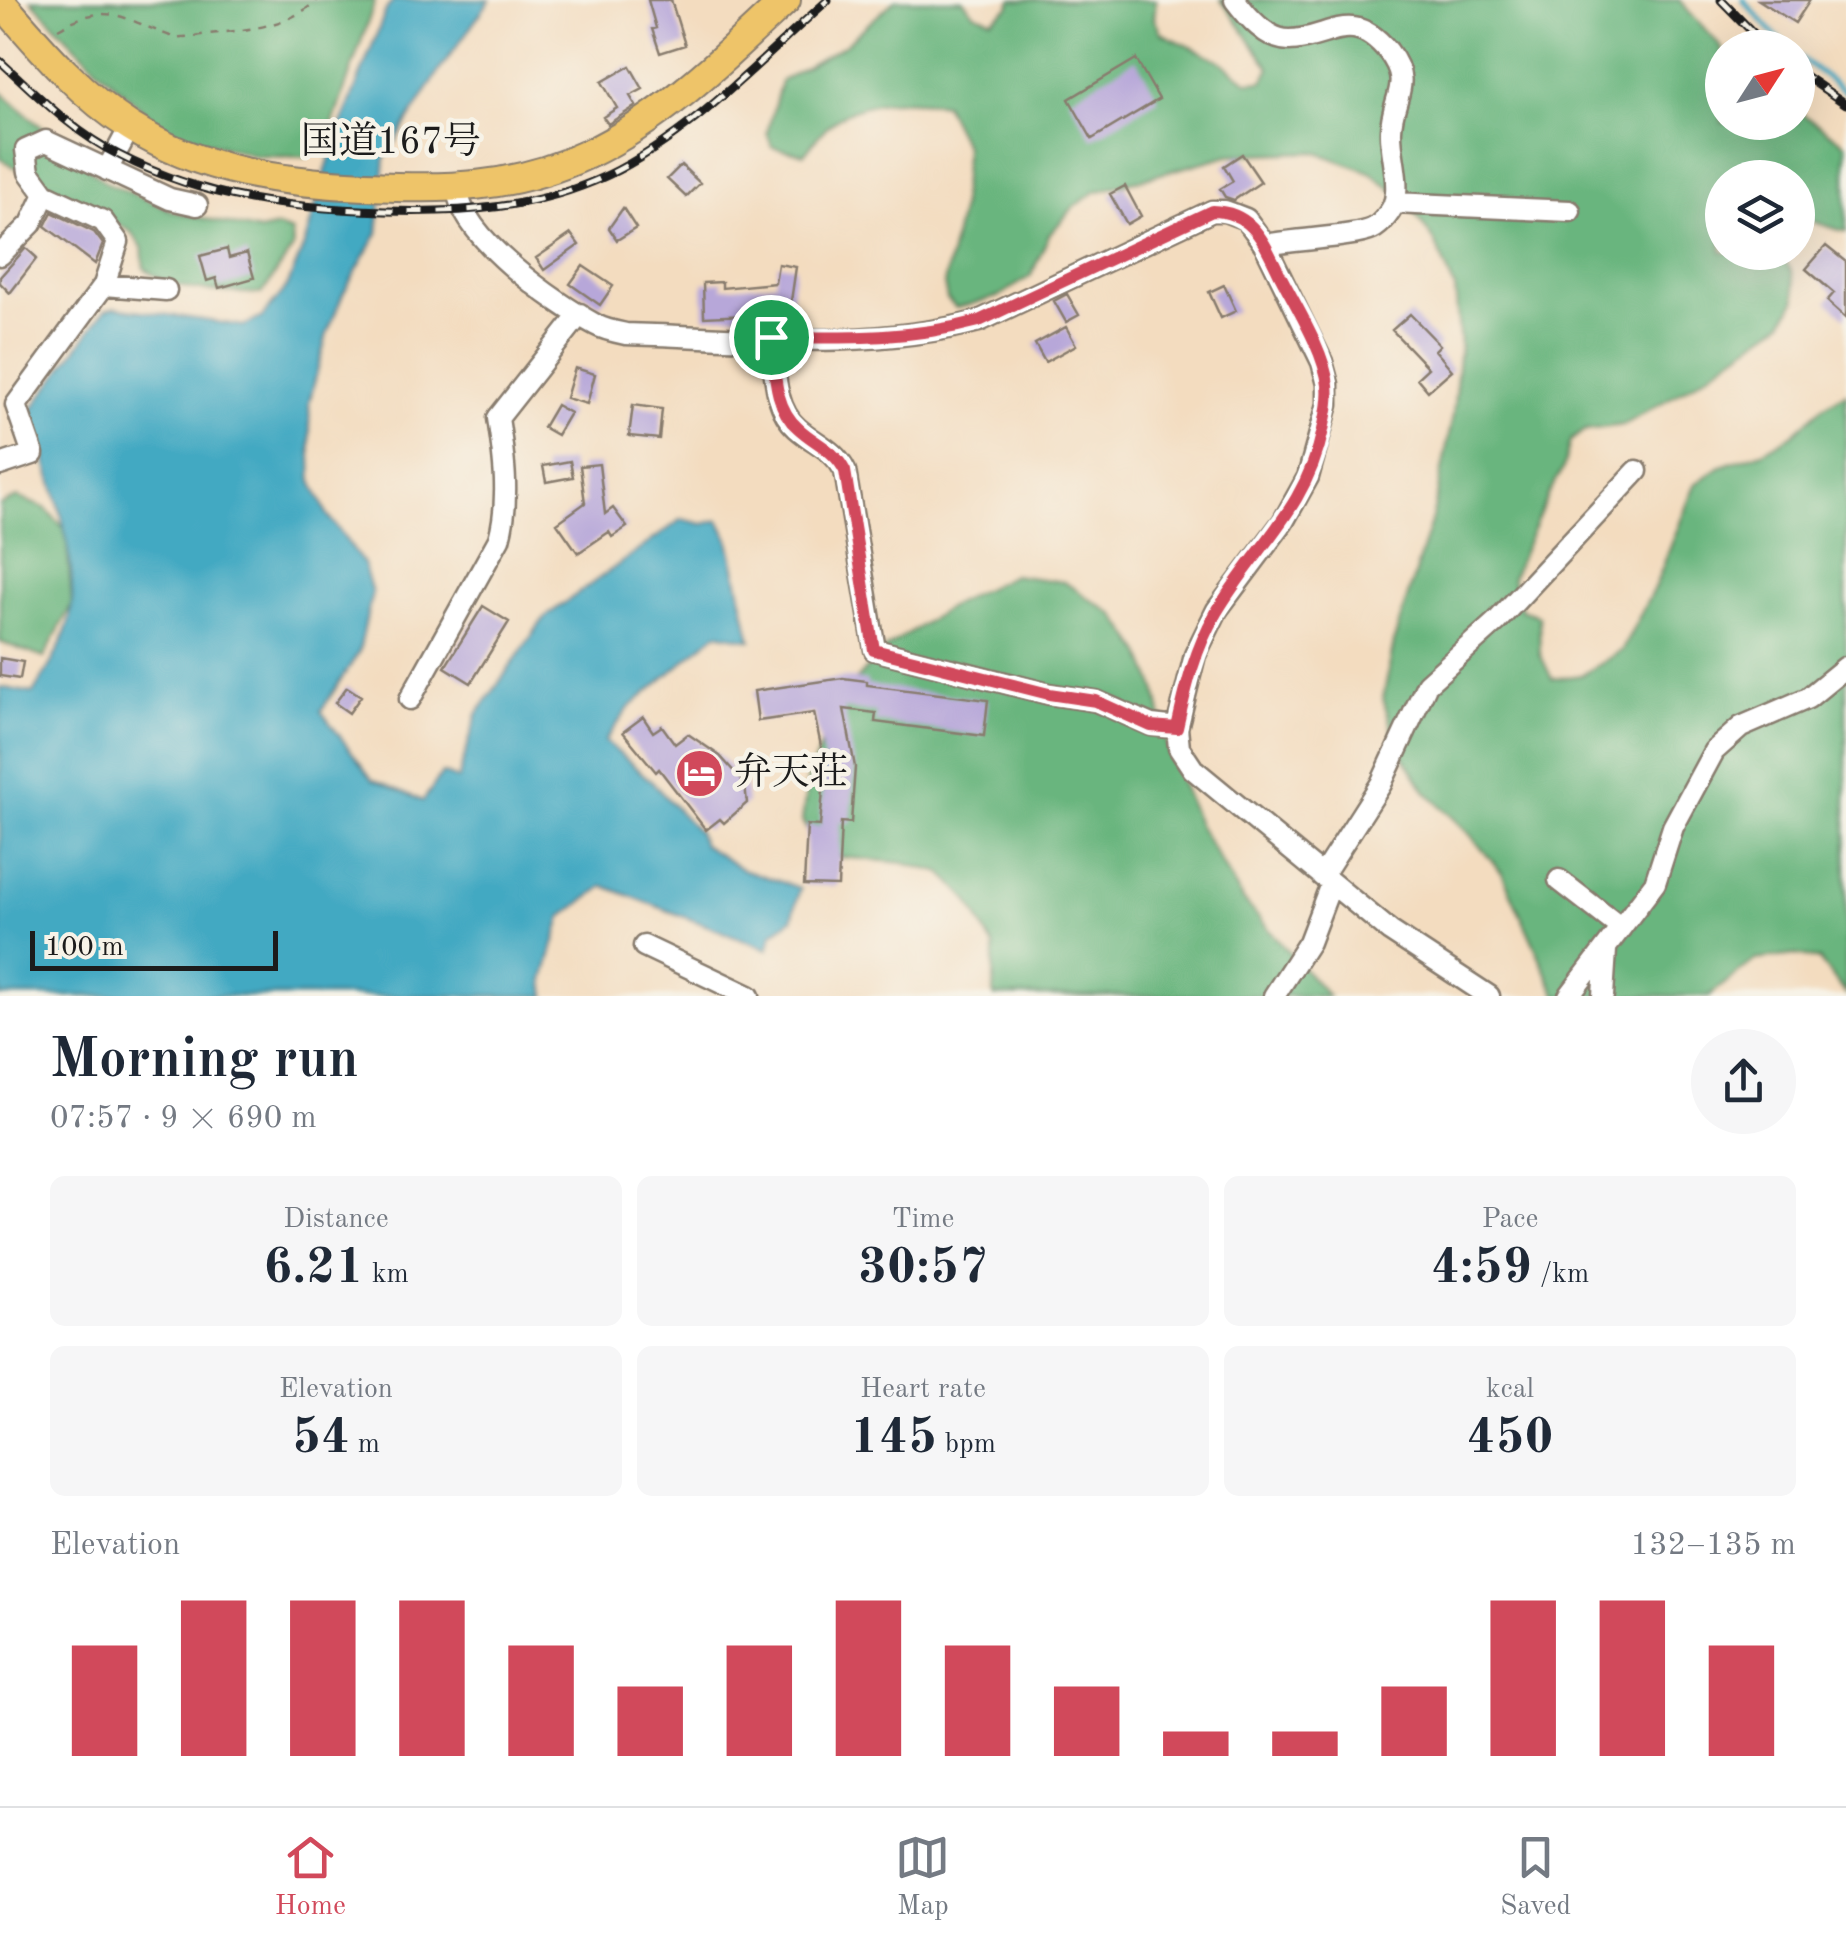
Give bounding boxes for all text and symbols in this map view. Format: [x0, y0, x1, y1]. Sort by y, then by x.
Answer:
north arrow [1705, 30, 1815, 140]
map controls [1705, 30, 1815, 270]
street label: 国道167号 [301, 121, 481, 162]
button: layers [1705, 160, 1815, 270]
pin [729, 295, 814, 380]
icon: arrive [744, 310, 799, 365]
hotel icon: 弁天荘 [673, 748, 725, 800]
place label: 弁天荘 [734, 752, 848, 793]
scale bar [30, 926, 278, 970]
text: 100 m [45, 934, 124, 962]
button: share [1691, 1029, 1796, 1134]
text: Morning run [50, 1034, 359, 1089]
text: 07:57 · 9 × 690 m [50, 1103, 317, 1135]
text: Distance [283, 1206, 389, 1234]
text: Time [892, 1206, 954, 1234]
text: Pace [1482, 1206, 1538, 1234]
text: 6.21 [263, 1244, 364, 1294]
text: 30:57 [858, 1244, 988, 1294]
text: 4:59 [1431, 1244, 1532, 1294]
text: km [364, 1261, 409, 1289]
text: /km [1532, 1261, 1589, 1289]
text: Elevation [279, 1376, 393, 1404]
text: Heart rate [860, 1376, 986, 1404]
text: kcal [1486, 1376, 1534, 1404]
text: 54 [292, 1414, 350, 1464]
text: 145 [850, 1414, 937, 1464]
text: 450 [1467, 1414, 1554, 1464]
text: m [350, 1431, 380, 1459]
text: bpm [937, 1431, 996, 1459]
text: Elevation [50, 1530, 180, 1562]
text: 132–135 m [1630, 1530, 1796, 1562]
tab: Home [275, 1830, 346, 1925]
tab: Map [895, 1830, 950, 1925]
tab: Saved [1500, 1830, 1571, 1925]

